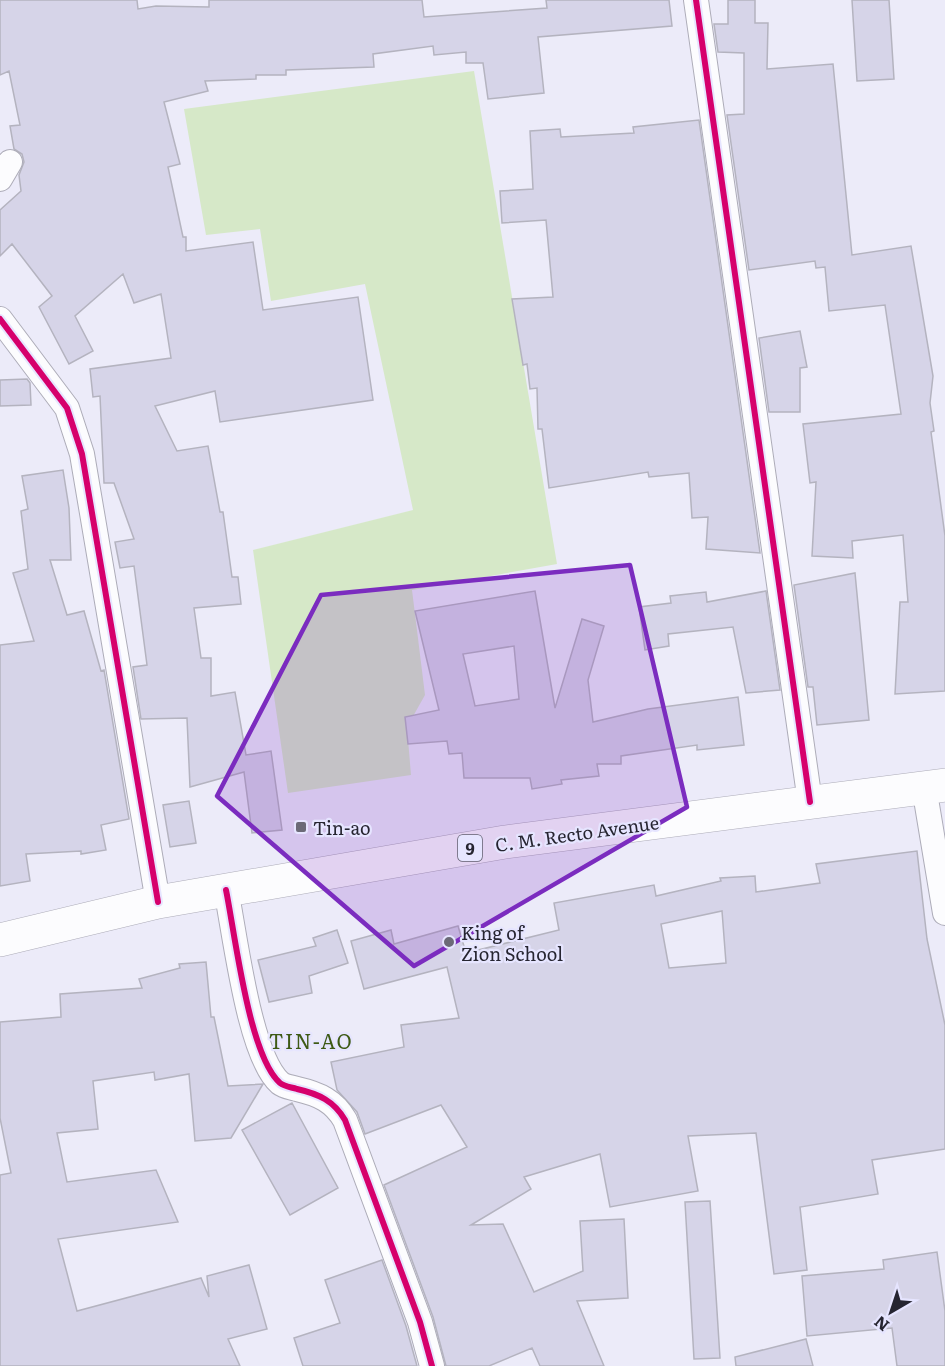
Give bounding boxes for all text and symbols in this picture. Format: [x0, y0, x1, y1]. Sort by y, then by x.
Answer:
street label: C. M. Recto Avenue [493, 808, 661, 858]
place label: Tin-ao [313, 814, 371, 841]
marker: Tin-ao [294, 820, 308, 834]
road number: 9 [458, 835, 482, 861]
place label: King of Zion School [461, 919, 563, 967]
marker: King of Zion School [442, 935, 456, 949]
district label: TIN-AO [269, 1025, 353, 1055]
north arrow [861, 1282, 921, 1342]
text: N [868, 1311, 894, 1338]

